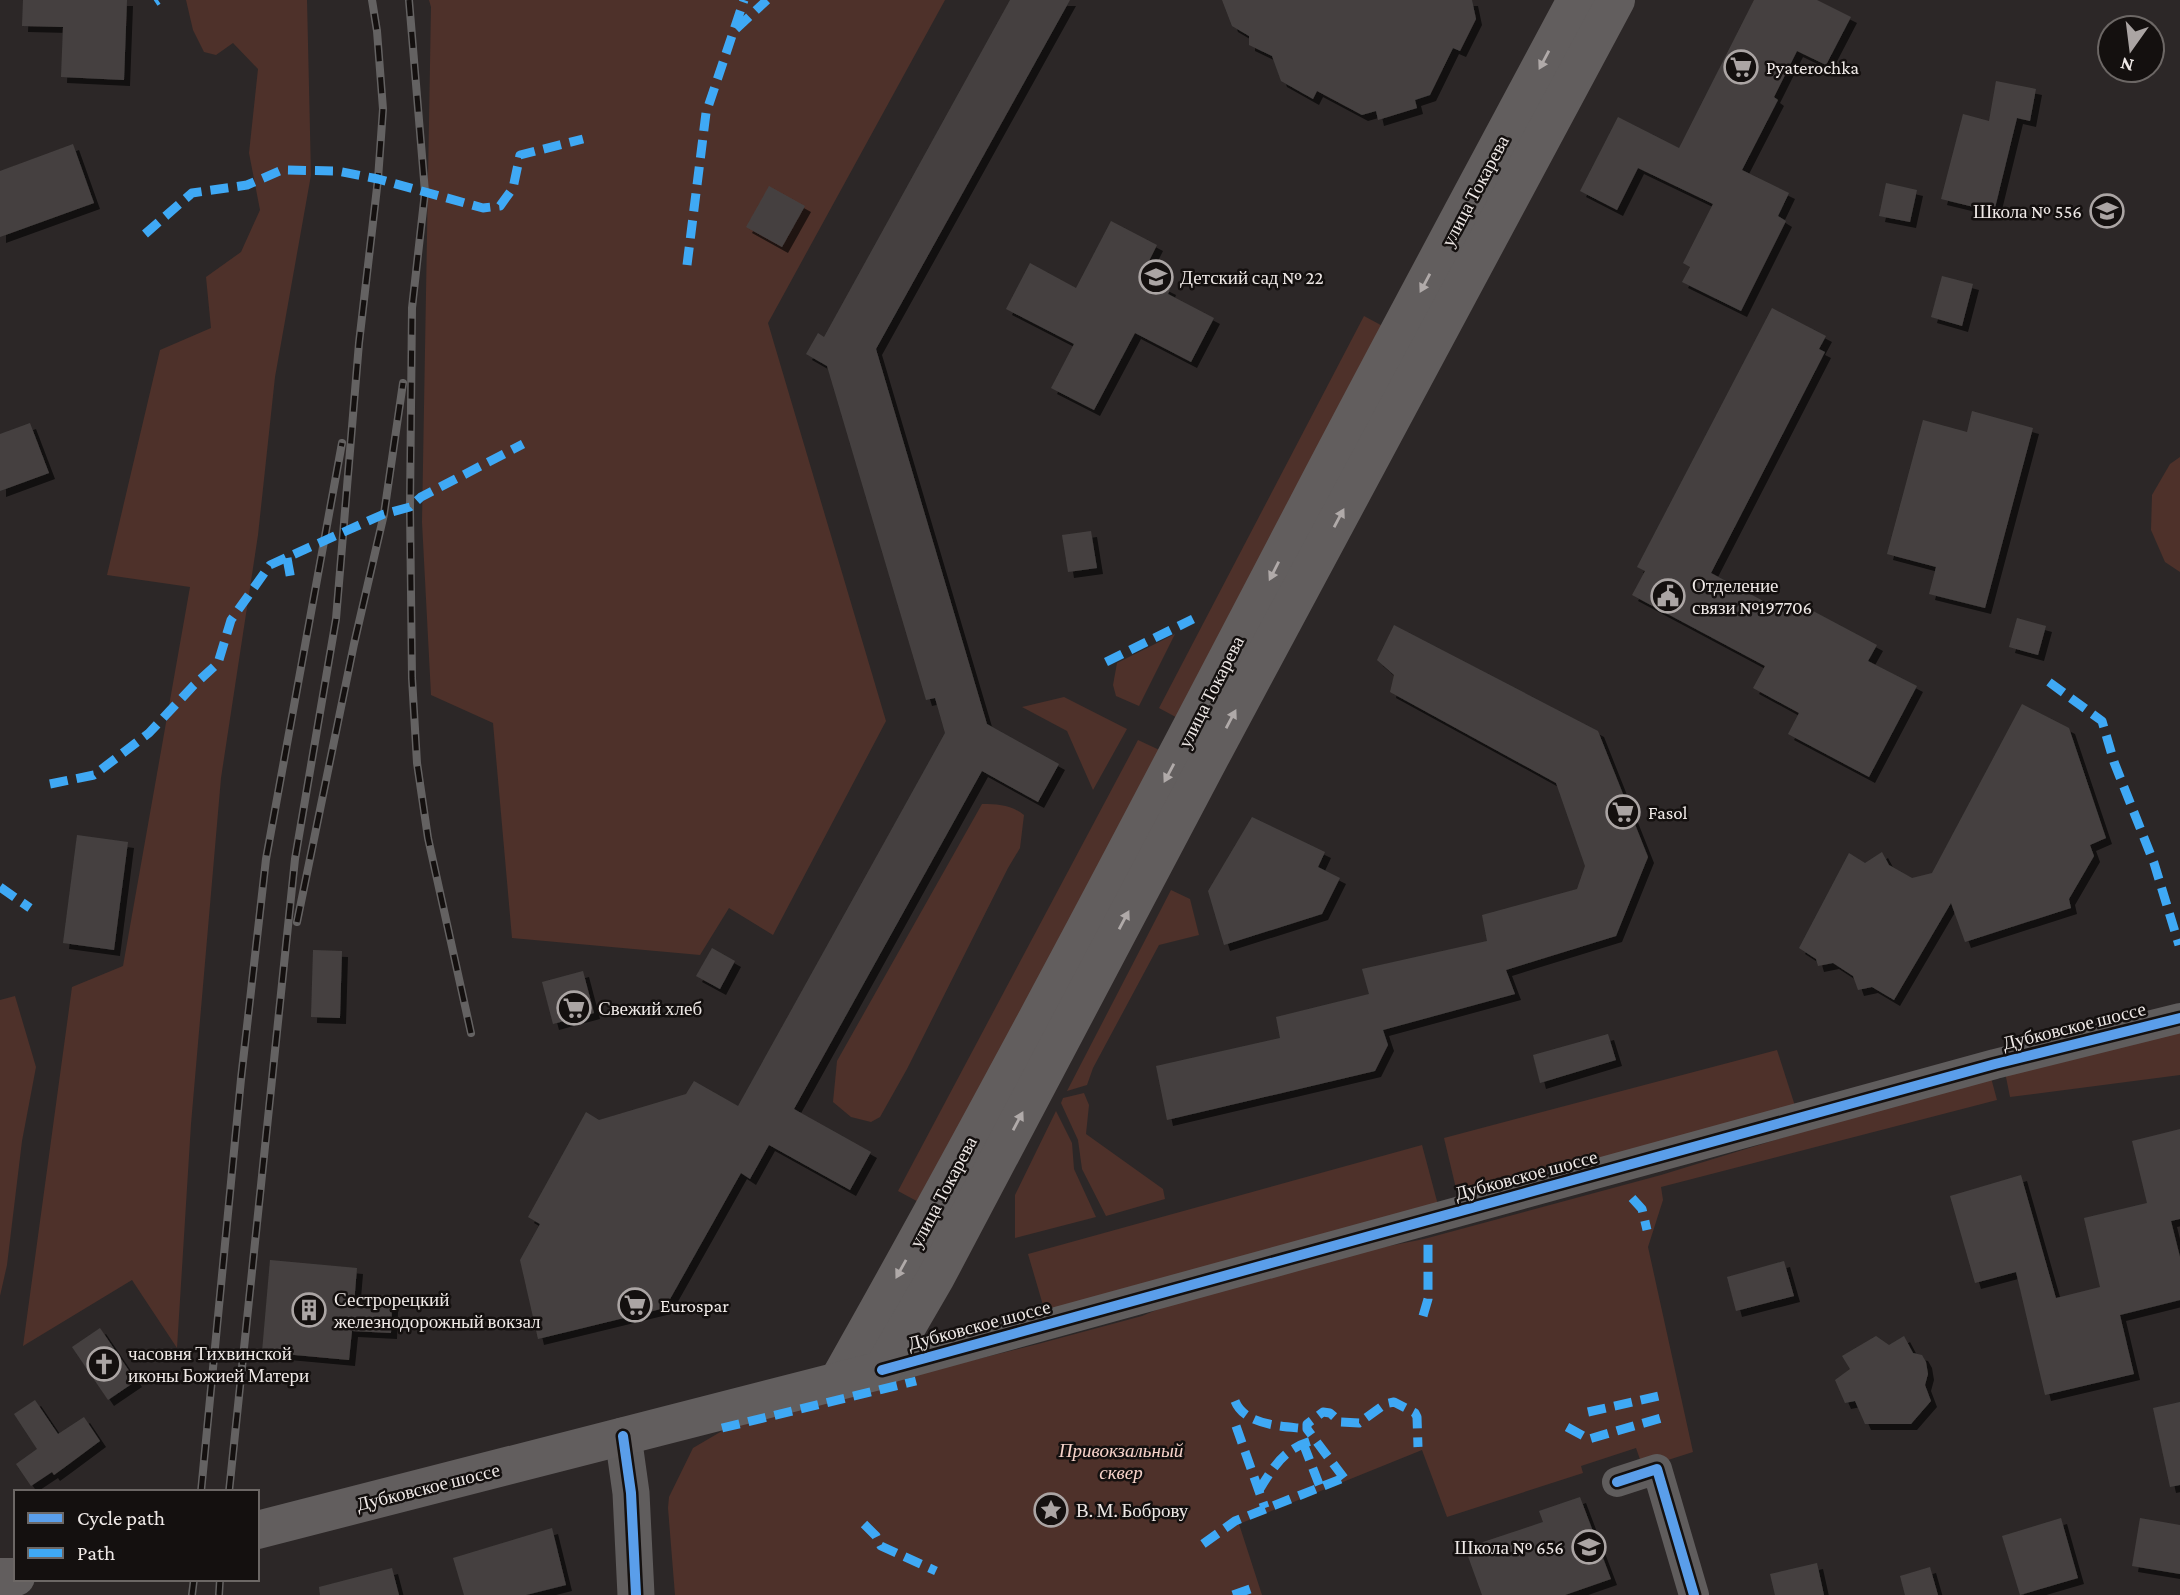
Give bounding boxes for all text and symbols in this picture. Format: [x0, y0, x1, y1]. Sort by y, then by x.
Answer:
north arrow [2096, 14, 2166, 84]
supermarket icon: Pyaterochka [1722, 48, 1760, 86]
one-way arrow [1538, 50, 1550, 70]
text: N [2118, 53, 2136, 77]
place label: Pyaterochka [1766, 57, 1859, 78]
street label: улица Токарева [1437, 131, 1513, 250]
school or university icon: Школа № 556 [2088, 192, 2126, 230]
place label: Школа № 556 [1973, 201, 2082, 222]
school or university icon: Детский сад № 22 [1137, 258, 1175, 296]
place label: Детский сад № 22 [1180, 267, 1324, 288]
one-way arrow [1420, 273, 1431, 293]
one-way arrow [1333, 509, 1345, 528]
one-way arrow [1268, 561, 1279, 581]
place label: Отделение связи №197706 [1692, 575, 1812, 618]
public building icon: Отделение связи №197706 [1649, 577, 1687, 615]
street label: улица Токарева [1174, 632, 1248, 751]
one-way arrow [1225, 709, 1237, 729]
one-way arrow [1163, 763, 1175, 782]
supermarket icon: Fasol [1604, 793, 1642, 831]
place label: Fasol [1648, 802, 1688, 823]
one-way arrow [1119, 910, 1130, 930]
supermarket icon: Свежий хлеб [555, 989, 593, 1027]
place label: Свежий хлеб [598, 998, 702, 1019]
street label: Дубковское шоссе [2000, 998, 2148, 1054]
one-way arrow [1012, 1111, 1024, 1131]
street label: улица Токарева [905, 1132, 981, 1251]
street label: Дубковское шоссе [1452, 1146, 1600, 1204]
one-way arrow [895, 1260, 907, 1279]
supermarket icon: Eurospar [616, 1286, 654, 1324]
place label: Сестрорецкий железнодорожный вокзал [333, 1289, 541, 1332]
building icon: Сестрорецкий железнодорожный вокзал [290, 1291, 328, 1329]
place label: Eurospar [660, 1295, 729, 1316]
street label: Дубковское шоссе [905, 1296, 1053, 1354]
place label: часовня Тихвинской иконы Божией Матери [128, 1343, 309, 1386]
church icon: часовня Тихвинской иконы Божией Матери [85, 1345, 123, 1383]
park label: Привокзальный сквер [1058, 1440, 1184, 1483]
street label: Дубковское шоссе [354, 1459, 502, 1515]
legend [14, 1490, 259, 1581]
place icon: В. М. Боброву [1032, 1491, 1070, 1529]
place label: В. М. Боброву [1076, 1500, 1189, 1521]
text: Cycle path [77, 1506, 165, 1530]
school or university icon: Школа № 656 [1570, 1528, 1608, 1566]
place label: Школа № 656 [1454, 1537, 1564, 1558]
text: Path [77, 1541, 115, 1565]

